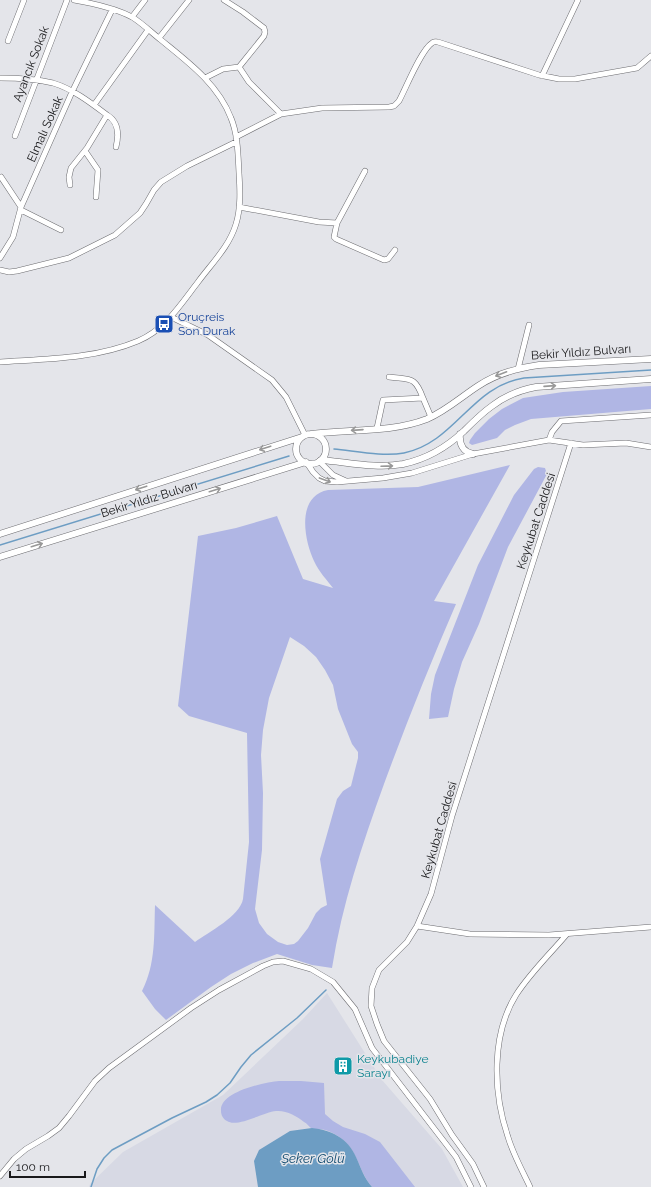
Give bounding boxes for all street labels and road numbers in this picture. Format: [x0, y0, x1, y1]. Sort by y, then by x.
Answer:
street label: Ayancık Sokak [10, 24, 52, 104]
street label: Elmalı Sokak [24, 93, 66, 164]
street label: Bekir Yıldız Bulvarı [530, 342, 632, 362]
street label: Keykubat Caddesi [514, 471, 558, 571]
street label: Bekir Yıldız Bulvarı [99, 478, 199, 520]
street label: Keykubat Caddesi [418, 780, 460, 880]

